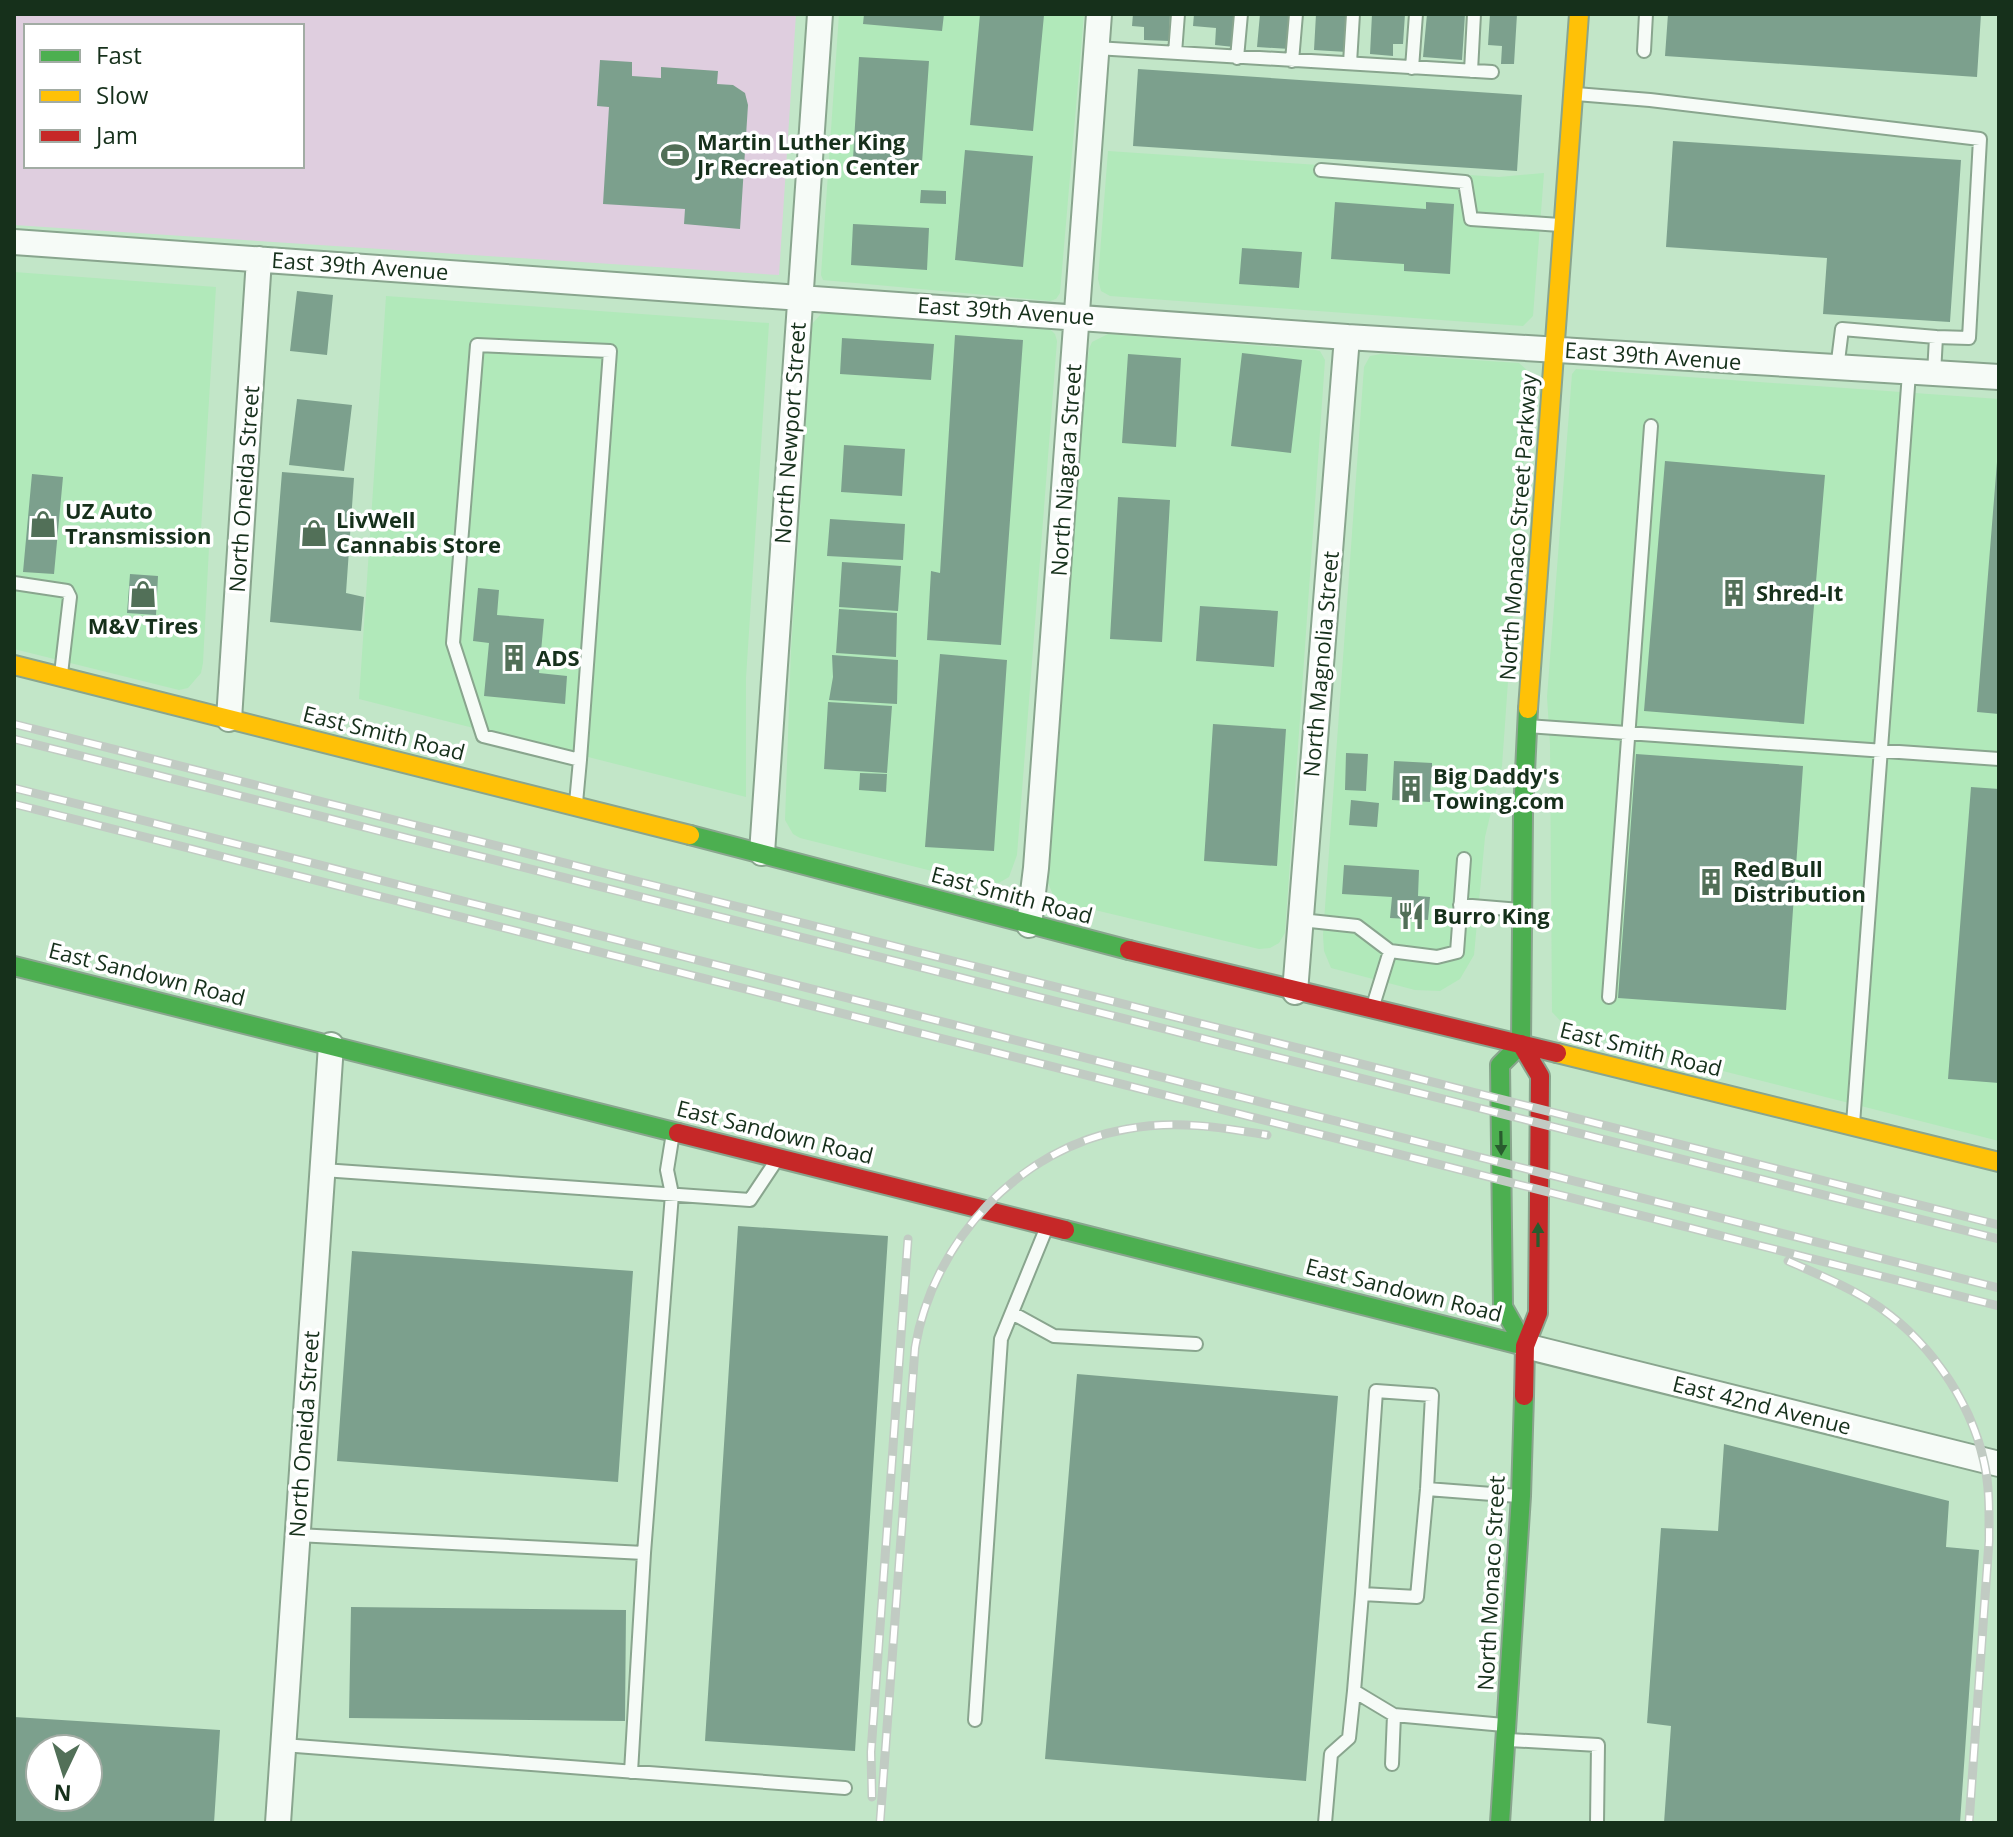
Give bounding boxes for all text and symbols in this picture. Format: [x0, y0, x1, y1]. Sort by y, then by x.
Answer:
legend [24, 24, 304, 168]
text: Fast [96, 38, 142, 71]
text: Slow [96, 78, 149, 111]
text: Jam [94, 118, 138, 151]
place label: Martin Luther King Jr Recreation Center [695, 126, 919, 181]
sports icon: Martin Luther King Jr Recreation Center [660, 140, 690, 170]
street label: East 39th Avenue [271, 244, 450, 286]
street label: East 39th Avenue [917, 289, 1096, 331]
street label: North Newport Street [766, 321, 812, 545]
street label: East 39th Avenue [1564, 334, 1743, 376]
street label: North Niagara Street [1043, 363, 1087, 577]
street label: North Monaco Street Parkway [1491, 372, 1543, 681]
street label: North Oneida Street [221, 384, 265, 593]
place label: UZ Auto Transmission [65, 495, 211, 550]
place label: LivWell Cannabis Store [336, 504, 501, 559]
shop icon: UZ Auto Transmission [28, 509, 58, 539]
shop icon: LivWell Cannabis Store [299, 518, 329, 548]
street label: North Magnolia Street [1295, 549, 1345, 778]
place label: Shred-It [1756, 577, 1843, 607]
building icon: Shred-It [1719, 578, 1749, 608]
shop icon: M&V Tires [128, 579, 158, 609]
place label: M&V Tires [88, 610, 198, 640]
place label: ADS [536, 642, 580, 672]
building icon: ADS [499, 643, 529, 673]
street label: East Smith Road [300, 697, 468, 767]
place label: Big Daddy's Towing.com [1433, 760, 1565, 815]
building icon: Big Daddy's Towing.com [1396, 774, 1426, 804]
place label: Red Bull Distribution [1733, 853, 1866, 908]
street label: East Smith Road [928, 858, 1096, 930]
building icon: Red Bull Distribution [1696, 867, 1726, 897]
place label: Burro King [1433, 900, 1550, 930]
restaurant icon: Burro King [1396, 901, 1426, 931]
street label: East Sandown Road [46, 934, 249, 1012]
street label: East Smith Road [1557, 1013, 1725, 1083]
street label: East Sandown Road [674, 1092, 877, 1170]
one-way arrow [1494, 1131, 1507, 1156]
one-way arrow [1532, 1222, 1544, 1247]
street label: East Sandown Road [1303, 1250, 1506, 1328]
street label: North Oneida Street [281, 1329, 325, 1538]
street label: East 42nd Avenue [1670, 1367, 1855, 1441]
street label: North Monaco Street [1469, 1474, 1511, 1691]
north arrow [24, 1733, 104, 1813]
text: N [53, 1778, 73, 1810]

